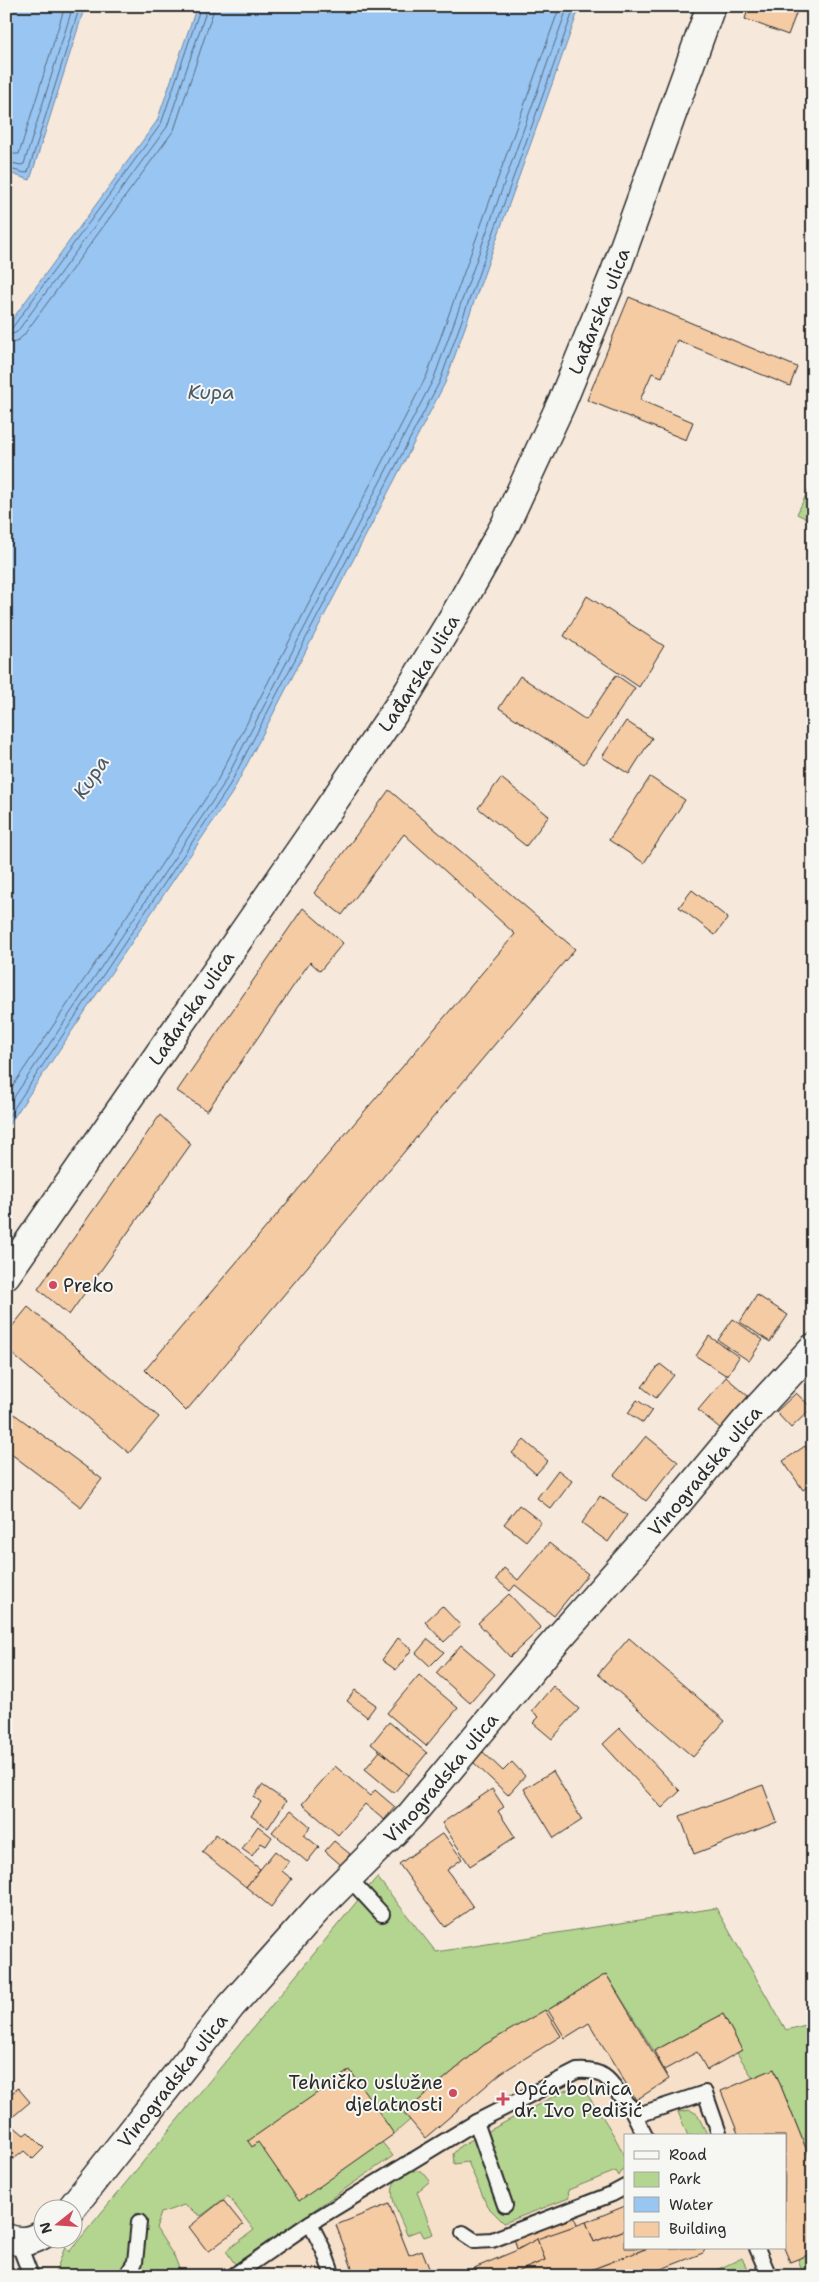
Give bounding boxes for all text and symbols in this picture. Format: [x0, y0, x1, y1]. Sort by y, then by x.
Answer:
street label: Lađarska ulica [562, 244, 635, 378]
water label: Kupa [187, 379, 235, 405]
street label: Lađarska ulica [372, 609, 465, 736]
water label: Kupa [67, 750, 115, 804]
street label: Lađarska ulica [143, 945, 240, 1070]
place label: Preko [63, 1273, 114, 1298]
marker: Preko [47, 1279, 59, 1291]
street label: Vinogradska ulica [642, 1399, 767, 1541]
street label: Vinogradska ulica [378, 1707, 504, 1848]
street label: Vinogradska ulica [111, 2008, 233, 2153]
place label: Tehničko uslužne djelatnosti [289, 2070, 443, 2117]
place label: Opća bolnica dr. Ivo Pedišić [514, 2076, 643, 2123]
marker: Tehničko uslužne djelatnosti [447, 2087, 459, 2099]
marker: Opća bolnica dr. Ivo Pedišić [496, 2092, 510, 2106]
legend [624, 2134, 786, 2250]
text: Road [669, 2145, 707, 2165]
text: Park [669, 2169, 701, 2189]
text: Water [669, 2195, 713, 2215]
north arrow [32, 2200, 82, 2250]
text: Building [669, 2219, 726, 2239]
text: N [35, 2220, 56, 2236]

